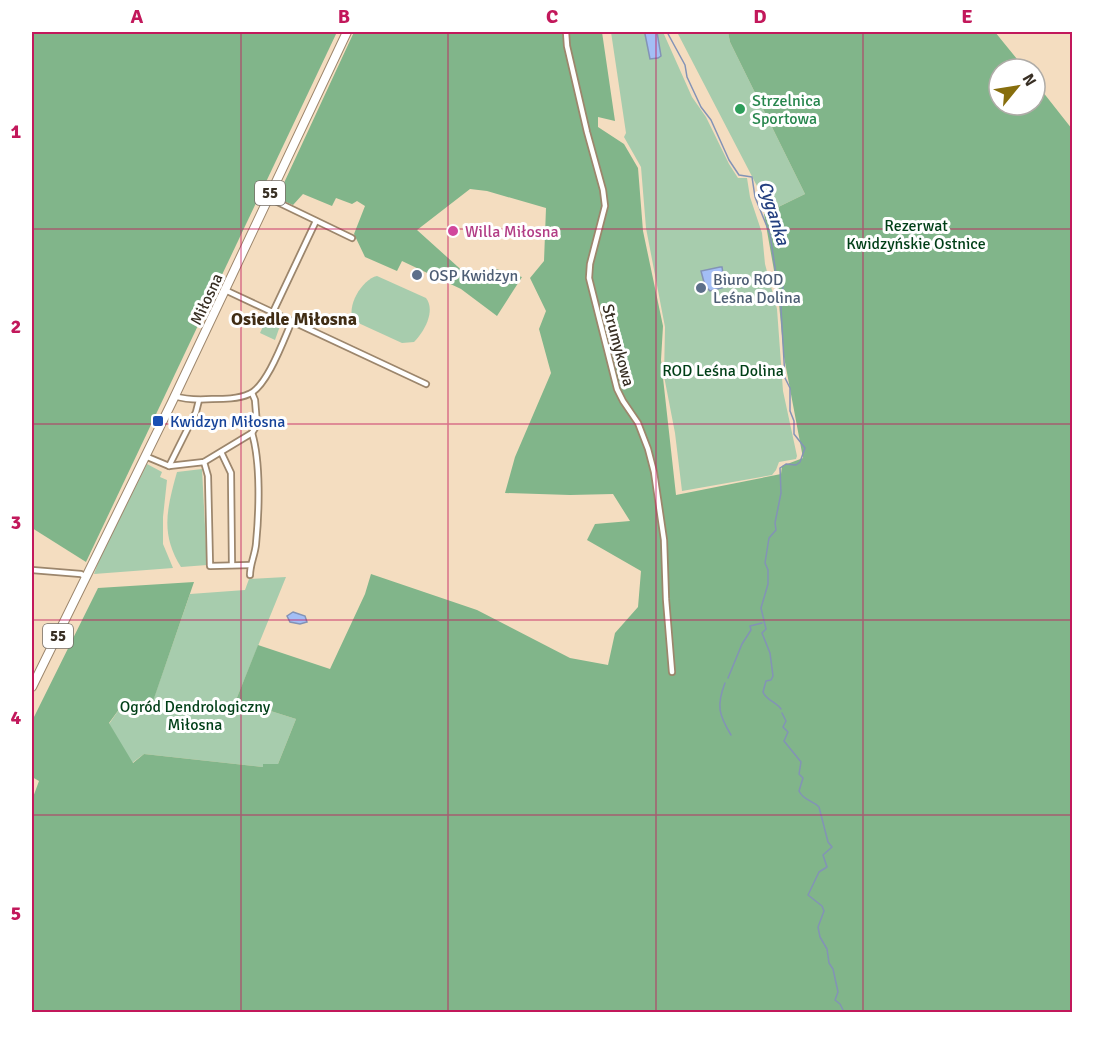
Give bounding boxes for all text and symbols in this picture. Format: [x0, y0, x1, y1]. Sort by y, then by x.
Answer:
text: A [131, 4, 144, 29]
text: B [338, 4, 350, 29]
text: C [546, 4, 558, 29]
text: D [753, 4, 767, 29]
text: E [961, 4, 973, 29]
north arrow [987, 57, 1047, 117]
text: N [1018, 70, 1041, 90]
place label: Strzelnica Sportowa [752, 91, 821, 129]
marker: Strzelnica Sportowa [733, 102, 747, 116]
text: 1 [11, 119, 22, 144]
water label: Cyganka [754, 178, 794, 248]
road number: 55 [255, 181, 285, 205]
park label: Rezerwat Kwidzyńskie Ostnice [846, 216, 986, 254]
place label: Willa Miłosna [465, 222, 559, 242]
marker: Willa Miłosna [446, 224, 460, 238]
place label: OSP Kwidzyn [429, 266, 518, 286]
marker: OSP Kwidzyn [410, 268, 424, 282]
street label: Miłosna [186, 270, 228, 328]
place label: Biuro ROD Leśna Dolina [713, 270, 801, 308]
marker: Biuro ROD Leśna Dolina [694, 281, 708, 295]
street label: Strumykowa [597, 302, 639, 389]
district label: Osiedle Miłosna [231, 308, 357, 330]
text: 2 [11, 314, 21, 339]
park label: ROD Leśna Dolina [662, 361, 784, 381]
place label: Kwidzyn Miłosna [170, 412, 285, 432]
marker: Kwidzyn Miłosna [151, 414, 165, 428]
text: 3 [11, 510, 21, 535]
road number: 55 [43, 624, 73, 648]
park label: Ogród Dendrologiczny Miłosna [120, 697, 271, 735]
text: 4 [11, 705, 22, 730]
text: 5 [11, 901, 21, 926]

